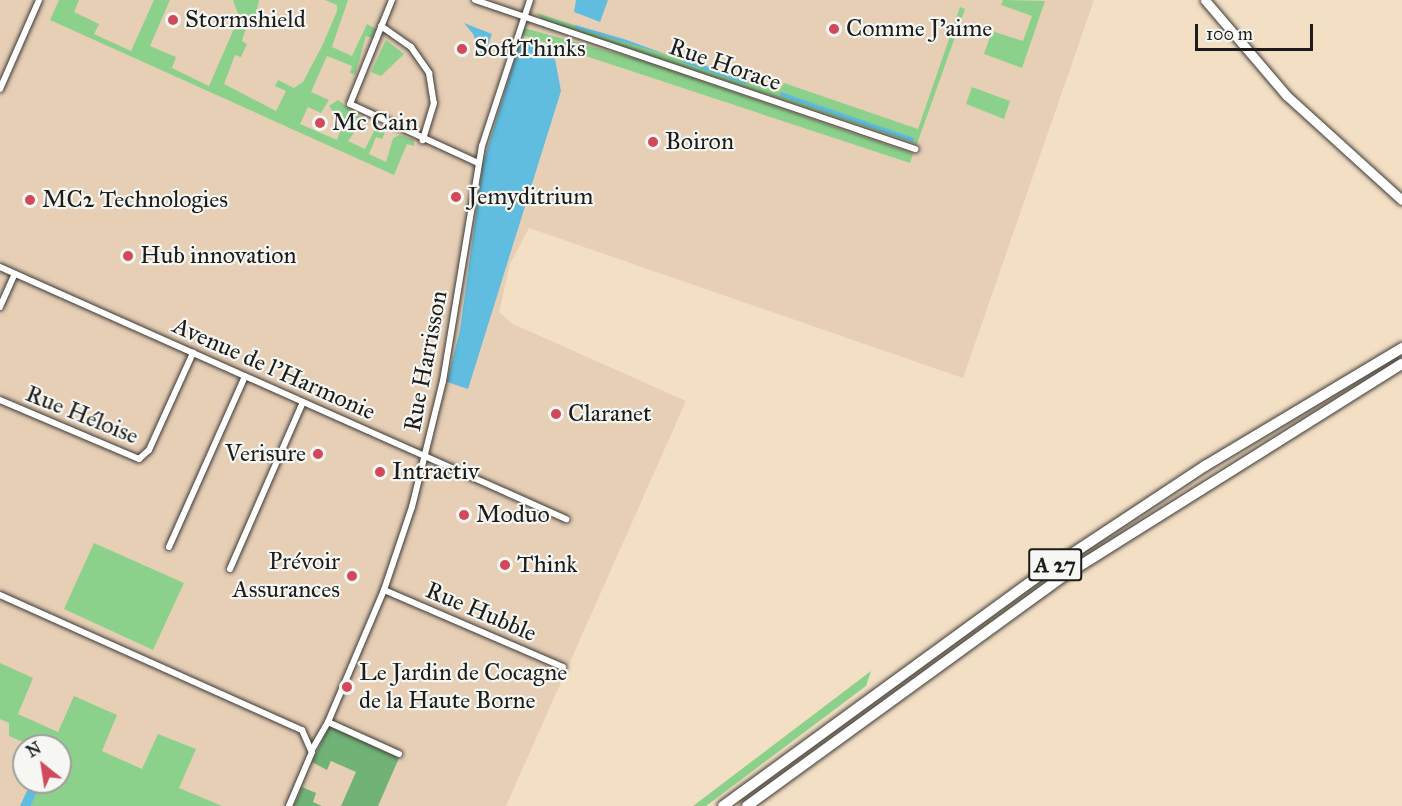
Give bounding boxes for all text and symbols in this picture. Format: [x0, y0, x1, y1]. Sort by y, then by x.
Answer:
place label: Stormshield [185, 6, 306, 34]
scale bar [1198, 12, 1316, 50]
marker: Stormshield [166, 13, 180, 27]
place label: Comme J'aime [846, 15, 992, 43]
marker: Comme J'aime [827, 22, 841, 36]
text: 100 m [1206, 23, 1253, 45]
street label: Rue Horace [665, 32, 785, 98]
place label: SoftThinks [474, 35, 586, 63]
marker: SoftThinks [455, 42, 469, 56]
place label: Mc Cain [332, 109, 418, 137]
marker: Mc Cain [313, 116, 327, 130]
place label: Boiron [665, 128, 734, 156]
marker: Boiron [646, 135, 660, 149]
place label: Jemyditrium [468, 183, 593, 211]
place label: MC2 Technologies [42, 186, 228, 214]
marker: Jemyditrium [449, 190, 463, 204]
marker: MC2 Technologies [23, 193, 37, 207]
place label: Hub innovation [140, 242, 297, 270]
marker: Hub innovation [121, 249, 135, 263]
street label: Rue Harrisson [398, 288, 454, 434]
street label: Avenue de l'Harmonie [168, 311, 380, 427]
street label: Rue Héloise [21, 379, 143, 451]
place label: Claranet [568, 400, 652, 428]
marker: Claranet [549, 407, 563, 421]
place label: Verisure [225, 440, 306, 468]
marker: Verisure [311, 447, 325, 461]
place label: Intractiv [392, 458, 479, 486]
marker: Intractiv [373, 465, 387, 479]
place label: Moduo [476, 501, 550, 529]
marker: Moduo [457, 508, 471, 522]
road number: A 27 [1028, 546, 1082, 584]
place label: Prévoir Assurances [233, 548, 340, 604]
place label: Think [517, 551, 578, 579]
marker: Think [498, 558, 512, 572]
marker: Prévoir Assurances [345, 569, 359, 583]
street label: Rue Hubble [421, 576, 541, 648]
place label: Le Jardin de Cocagne de la Haute Borne [359, 659, 567, 715]
marker: Le Jardin de Cocagne de la Haute Borne [340, 680, 354, 694]
north arrow [12, 734, 72, 794]
text: N [23, 738, 44, 761]

